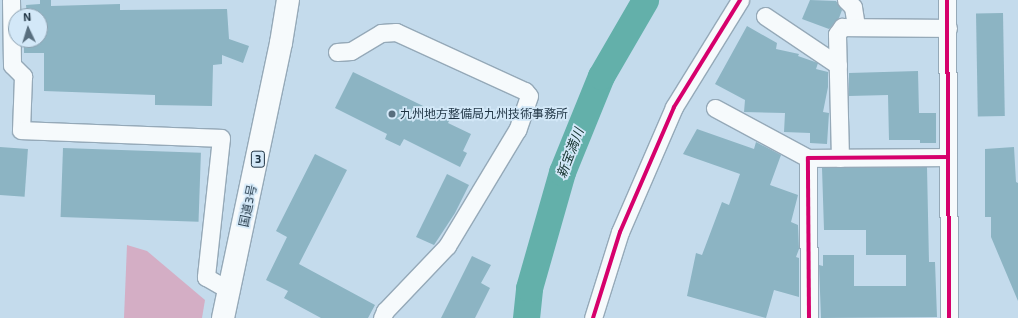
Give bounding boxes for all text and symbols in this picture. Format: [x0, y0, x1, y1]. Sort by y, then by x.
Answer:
north arrow [8, 8, 48, 48]
text: N [23, 10, 32, 23]
place label: 九州地方整備局九州技術事務所 [400, 107, 568, 121]
marker: 九州地方整備局九州技術事務所 [387, 109, 397, 119]
water label: 新宝満川 [553, 126, 587, 180]
road number: 3 [250, 150, 266, 168]
street label: 国道3号 [237, 184, 259, 228]

